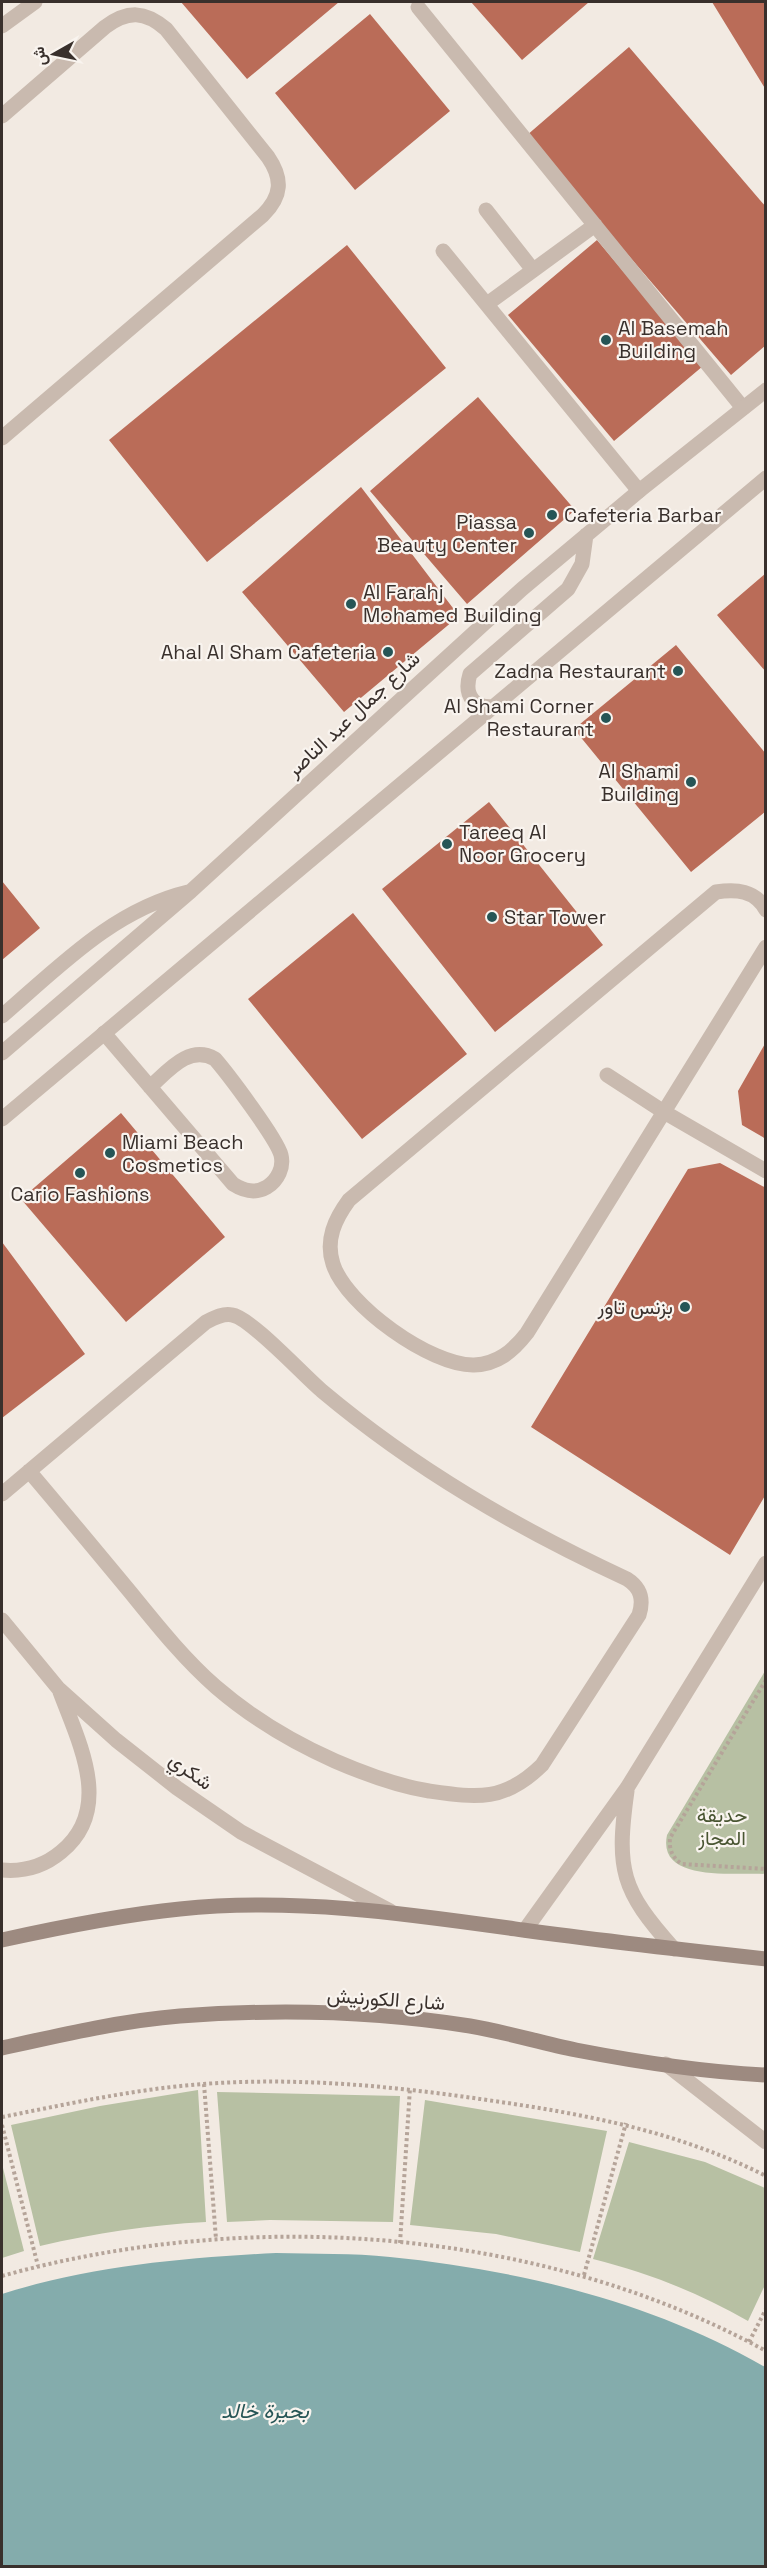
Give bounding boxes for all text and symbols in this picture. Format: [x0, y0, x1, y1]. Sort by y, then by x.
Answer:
north arrow [24, 24, 84, 84]
text: ش [28, 45, 52, 67]
place label: Al Basemah Building [618, 315, 729, 364]
marker: Al Basemah Building [599, 333, 613, 347]
place label: Cafeteria Barbar [564, 502, 721, 528]
marker: Cafeteria Barbar [545, 508, 559, 522]
place label: Piassa Beauty Center [377, 509, 517, 558]
marker: Piassa Beauty Center [522, 526, 536, 540]
place label: Al Farahj Mohamed Building [363, 579, 542, 628]
marker: Al Farahj Mohamed Building [344, 597, 358, 611]
place label: Ahal Al Sham Cafeteria [161, 639, 376, 665]
street label: شارع جمال عبد الناصر [280, 645, 426, 784]
marker: Ahal Al Sham Cafeteria [381, 645, 395, 659]
place label: Zadna Restaurant [494, 658, 666, 684]
marker: Zadna Restaurant [671, 664, 685, 678]
place label: Al Shami Corner Restaurant [444, 693, 594, 742]
marker: Al Shami Corner Restaurant [599, 711, 613, 725]
place label: Al Shami Building [598, 758, 679, 807]
marker: Al Shami Building [684, 775, 698, 789]
place label: Tareeq Al Noor Grocery [459, 819, 586, 868]
marker: Tareeq Al Noor Grocery [440, 837, 454, 851]
place label: Star Tower [504, 904, 606, 930]
marker: Star Tower [485, 910, 499, 924]
place label: Miami Beach Cosmetics [122, 1129, 243, 1178]
marker: Miami Beach Cosmetics [103, 1146, 117, 1160]
marker: Cario Fashions [73, 1166, 87, 1180]
place label: Cario Fashions [10, 1181, 150, 1207]
place label: بزنس تاور [597, 1294, 673, 1320]
marker: بزنس تاور [678, 1300, 692, 1314]
street label: شكري [162, 1746, 218, 1799]
park label: حديقة المجاز [697, 1802, 747, 1851]
street label: شارع الكورنيش [326, 1982, 446, 2017]
water label: بحيرة خالد [221, 2397, 309, 2424]

